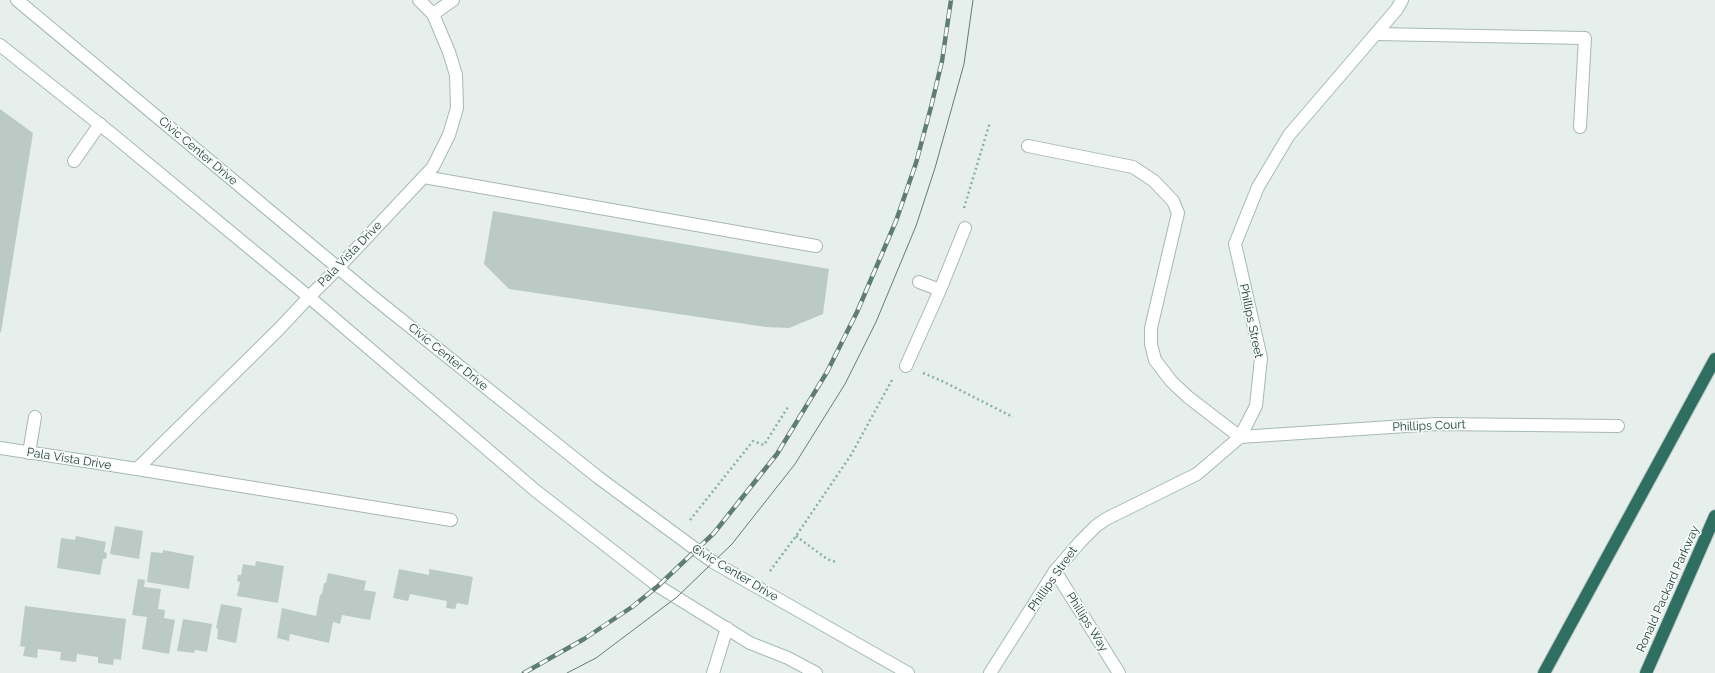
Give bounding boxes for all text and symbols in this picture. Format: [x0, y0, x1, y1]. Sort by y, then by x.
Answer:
street label: Civic Center Drive [156, 114, 240, 188]
street label: Pala Vista Drive [315, 218, 385, 290]
street label: Phillips Street [1236, 282, 1266, 360]
street label: Civic Center Drive [405, 320, 491, 394]
street label: Phillips Court [1392, 418, 1466, 434]
street label: Pala Vista Drive [26, 445, 112, 473]
street label: Ronald Packard Parkway [1634, 523, 1702, 655]
street label: Civic Center Drive [689, 541, 781, 605]
street label: Phillips Street [1025, 544, 1081, 614]
street label: Phillips Way [1063, 590, 1111, 654]

